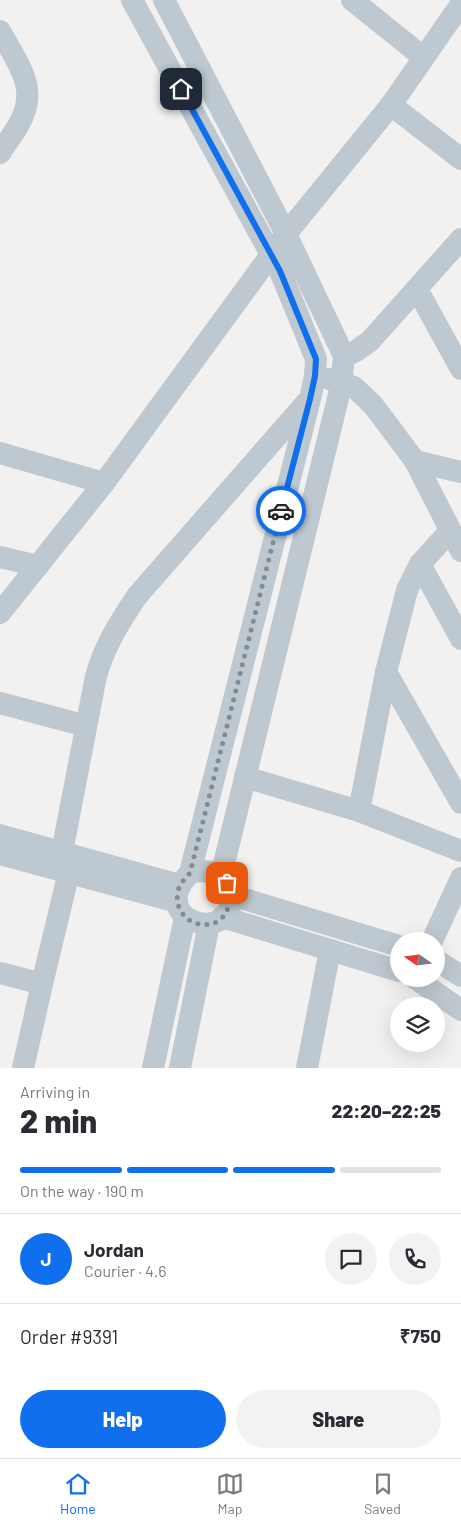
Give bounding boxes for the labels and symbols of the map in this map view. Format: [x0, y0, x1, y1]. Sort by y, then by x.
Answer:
pin [160, 68, 202, 110]
courier [256, 486, 306, 536]
pin [206, 862, 248, 904]
north arrow [390, 932, 445, 988]

